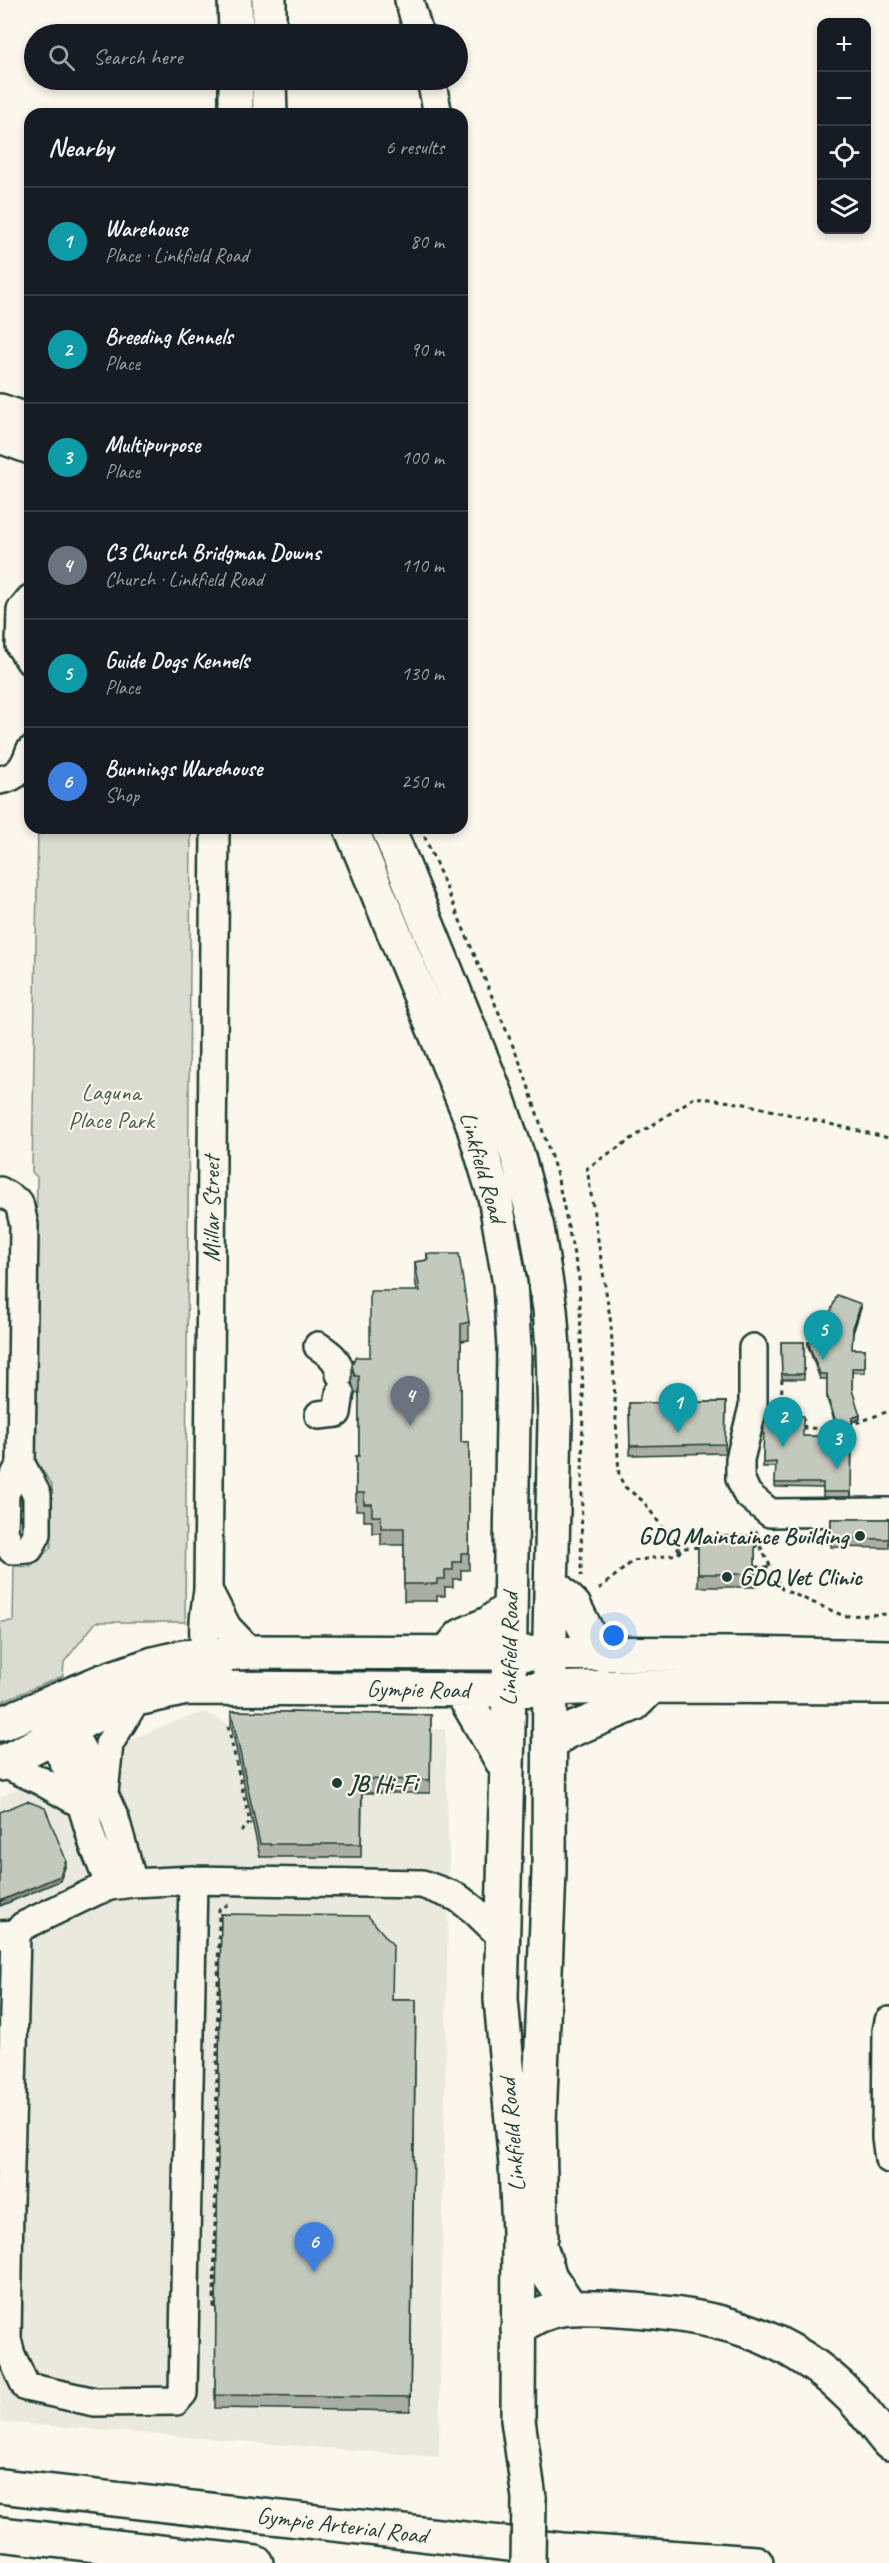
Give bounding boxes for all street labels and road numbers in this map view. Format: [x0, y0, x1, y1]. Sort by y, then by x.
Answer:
street label: Linkfield Road [453, 1108, 514, 1229]
street label: Millar Street [196, 1153, 226, 1262]
street label: Linkfield Road [493, 1588, 525, 1706]
street label: Gympie Road [366, 1673, 473, 1705]
street label: Linkfield Road [492, 2074, 532, 2193]
street label: Gympie Arterial Road [255, 2500, 433, 2551]

